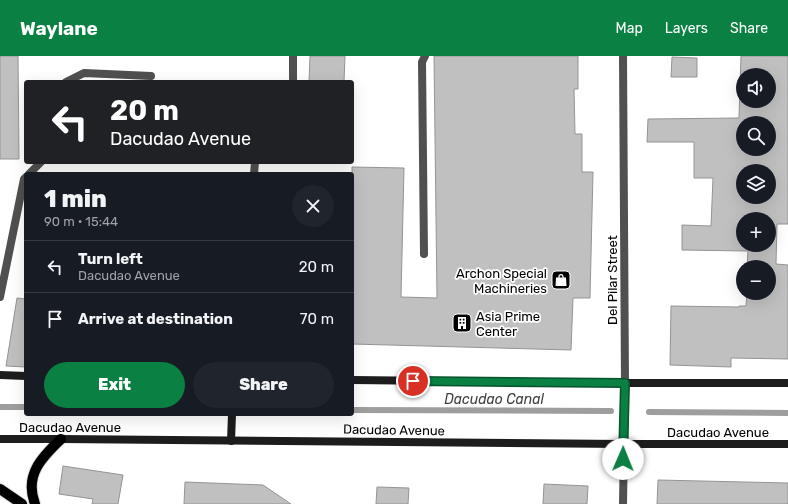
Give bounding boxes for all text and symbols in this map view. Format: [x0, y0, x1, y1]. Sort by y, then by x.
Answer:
text: Waylane [20, 17, 98, 40]
text: Map [616, 20, 643, 37]
text: Layers [665, 20, 708, 37]
text: Share [730, 20, 768, 37]
map controls [736, 68, 776, 300]
button: sound [736, 68, 776, 108]
text: 20 m [110, 94, 179, 127]
icon: left [44, 96, 96, 148]
button: search [736, 116, 776, 156]
text: Dacudao Avenue [110, 128, 251, 150]
button: layers [736, 164, 776, 204]
text: 1 min [44, 185, 107, 213]
button: close [292, 185, 334, 227]
button: + [736, 212, 776, 252]
text: 90 m · 15:44 [44, 214, 118, 229]
street label: Del Pilar Street [605, 235, 620, 325]
text: Turn left [78, 250, 143, 268]
icon: left [44, 256, 66, 278]
text: 20 m [299, 258, 334, 276]
button: − [736, 260, 776, 300]
place label: Archon Special Machineries [456, 266, 547, 296]
text: Dacudao Avenue [78, 268, 180, 283]
shop icon: Archon Special Machineries [550, 269, 572, 291]
icon: arrive [44, 308, 66, 330]
place label: Asia Prime Center [476, 309, 540, 339]
text: Arrive at destination [78, 310, 233, 328]
text: 70 m [300, 310, 334, 328]
building icon: Asia Prime Center [451, 312, 473, 334]
button: Exit [44, 362, 185, 408]
button: Share [193, 362, 334, 408]
pin [396, 364, 430, 398]
icon: arrive [402, 370, 424, 392]
water label: Dacudao Canal [444, 391, 544, 408]
street label: Dacudao Avenue [19, 420, 121, 435]
street label: Dacudao Avenue [343, 422, 445, 438]
street label: Dacudao Avenue [667, 425, 769, 440]
position arrow [602, 438, 644, 480]

